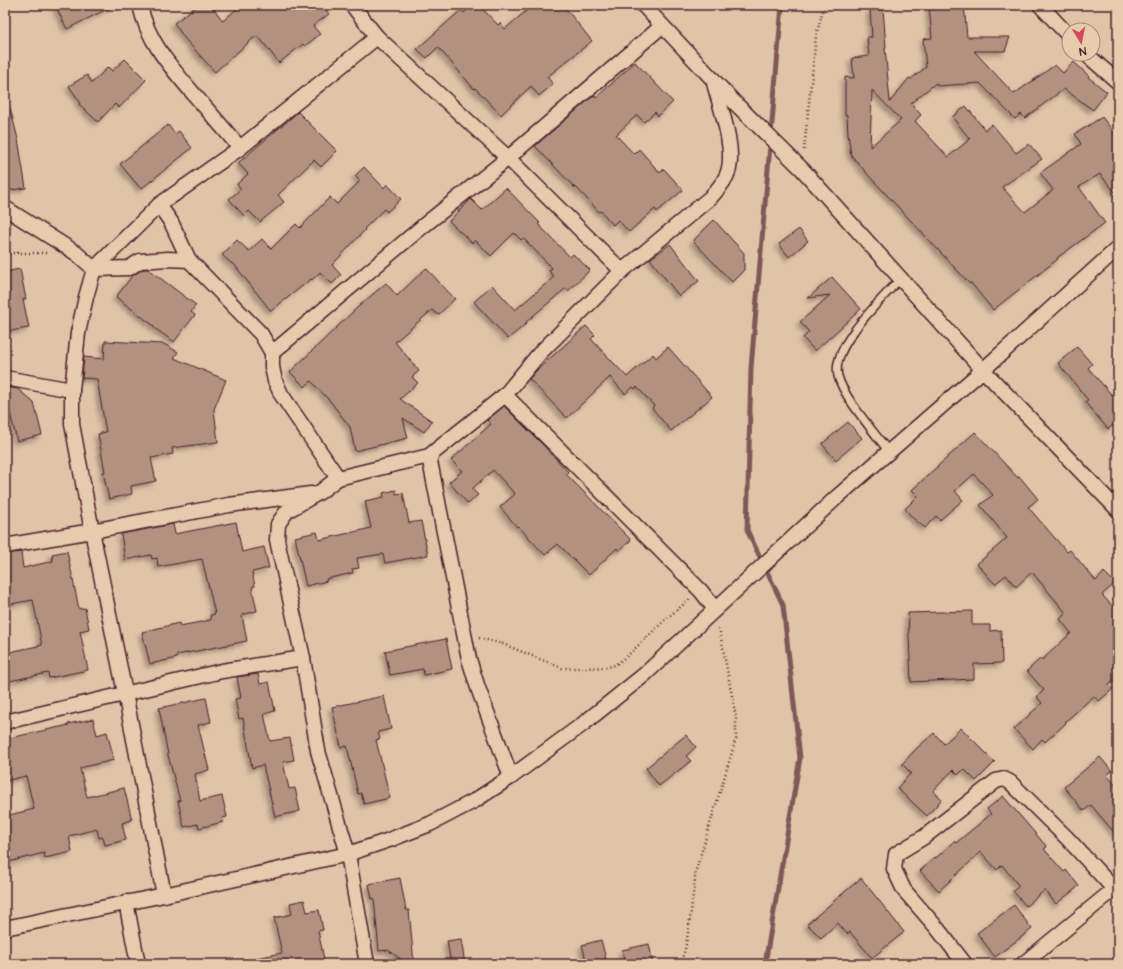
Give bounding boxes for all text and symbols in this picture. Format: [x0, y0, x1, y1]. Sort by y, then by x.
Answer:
north arrow [1061, 22, 1101, 62]
text: N [1078, 43, 1087, 59]

